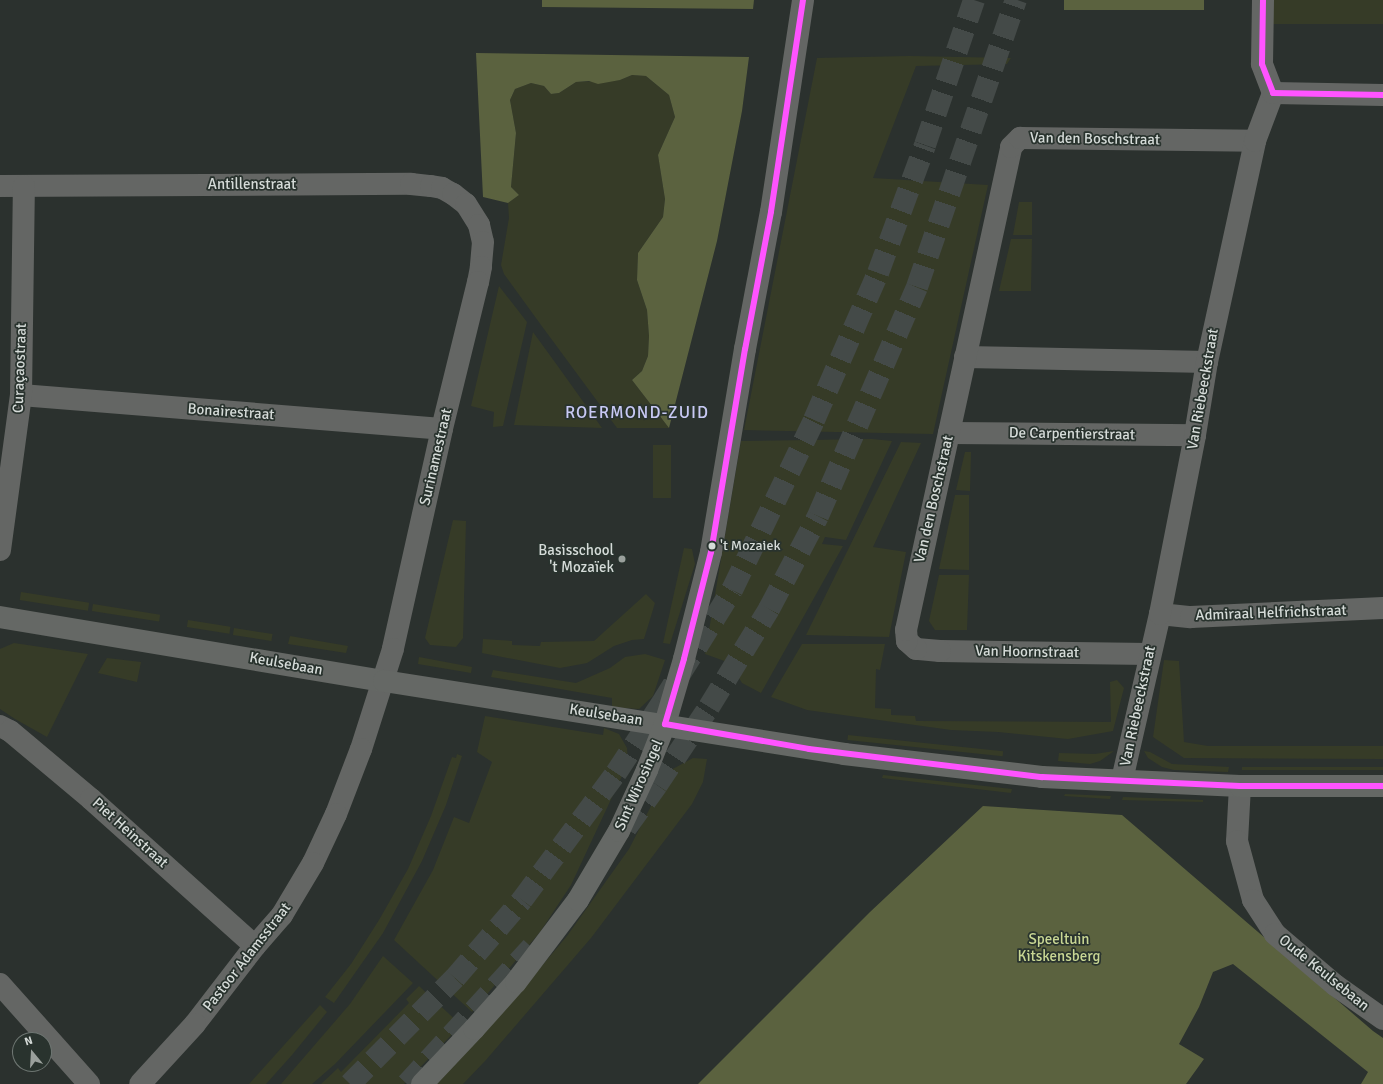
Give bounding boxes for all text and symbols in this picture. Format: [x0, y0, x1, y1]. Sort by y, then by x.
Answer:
street label: Van den Boschstraat [1030, 129, 1160, 149]
street label: Antillenstraat [208, 176, 296, 194]
street label: Curaçaostraat [9, 323, 31, 413]
street label: Van Riebeeckstraat [1183, 327, 1223, 451]
street label: Bonairestraat [187, 400, 275, 424]
district label: ROERMOND-ZUID [565, 403, 709, 423]
street label: Surinamestraat [416, 407, 456, 507]
street label: De Carpentierstraat [1009, 424, 1135, 444]
street label: Van den Boschstraat [911, 434, 957, 564]
place label: 't Mozaiek [720, 538, 780, 554]
place label: Basisschool 't Mozaïek [538, 541, 614, 576]
marker: 't Mozaiek [707, 541, 717, 551]
marker: Basisschool 't Mozaïek [617, 554, 627, 564]
street label: Admiraal Helfrichstraat [1195, 601, 1347, 625]
street label: Van Hoornstraat [975, 642, 1079, 662]
street label: Van Riebeeckstraat [1116, 644, 1160, 768]
street label: Keulsebaan [248, 649, 324, 679]
street label: Keulsebaan [568, 700, 644, 730]
street label: Sint Wirosingel [611, 737, 667, 833]
street label: Piet Heinstraat [88, 794, 172, 872]
street label: Pastoor Adamsstraat [199, 899, 295, 1015]
park label: Speeltuin Kitskensberg [1018, 930, 1100, 965]
street label: Oude Keulsebaan [1275, 931, 1373, 1015]
north arrow [12, 1032, 52, 1072]
text: N [23, 1034, 34, 1048]

